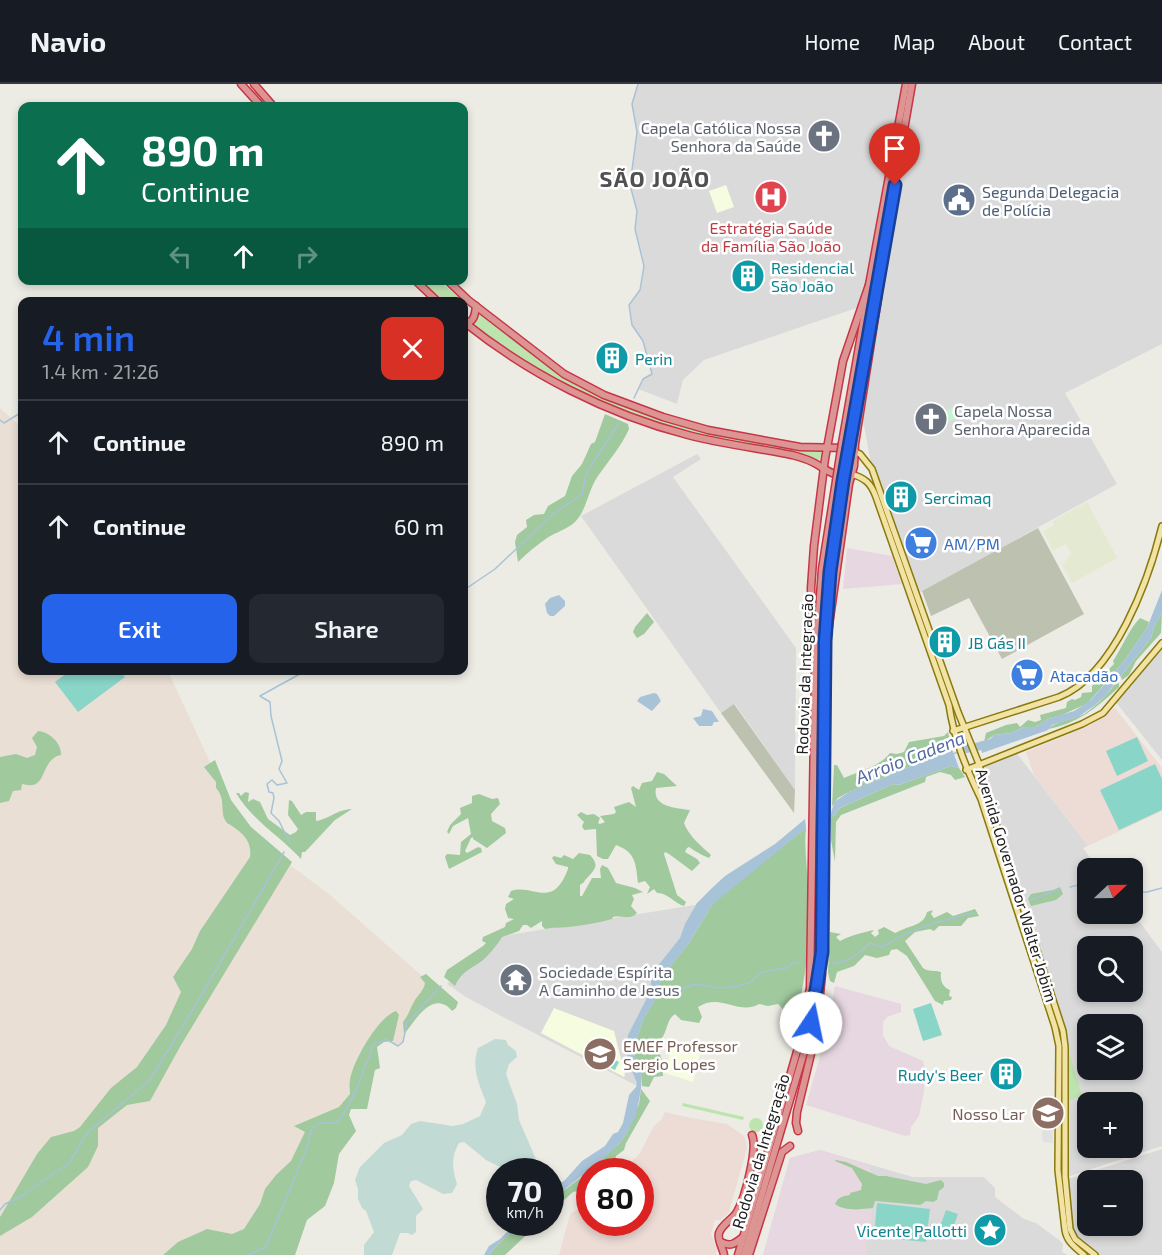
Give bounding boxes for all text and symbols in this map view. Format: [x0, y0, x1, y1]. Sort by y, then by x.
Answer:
text: Navio [30, 24, 106, 58]
text: Home [804, 29, 860, 54]
text: Map [893, 29, 935, 54]
text: About [968, 29, 1025, 54]
text: Contact [1058, 29, 1132, 54]
place label: Capela Católica Nossa Senhora da Saúde [641, 118, 801, 155]
church icon: Capela Católica Nossa Senhora da Saúde [806, 118, 842, 154]
pin [869, 123, 920, 185]
text: 890 m [141, 124, 265, 174]
icon: ahead [42, 126, 120, 204]
icon: arrive [878, 132, 911, 165]
district label: SÃO JOÃO [599, 165, 711, 191]
text: Continue [141, 175, 250, 207]
hospital icon: Estratégia Saúde da Família São João [753, 179, 789, 215]
public building icon: Segunda Delegacia de Polícia [941, 182, 977, 218]
place label: Segunda Delegacia de Polícia [982, 182, 1119, 219]
place label: Estratégia Saúde da Família São João [701, 218, 841, 255]
icon: left [164, 240, 197, 273]
icon: ahead [227, 240, 260, 273]
icon: right [290, 240, 323, 273]
building icon: Residencial São João [730, 258, 766, 294]
place label: Residencial São João [771, 258, 854, 295]
text: 4 min [42, 315, 135, 358]
button: close [381, 317, 444, 380]
building icon: Perin [594, 340, 630, 376]
place label: Perin [635, 349, 673, 368]
text: 1.4 km · 21:26 [42, 359, 159, 383]
church icon: Capela Nossa Senhora Aparecida [913, 401, 949, 437]
place label: Capela Nossa Senhora Aparecida [954, 401, 1090, 438]
icon: ahead [42, 426, 75, 459]
text: Continue [93, 429, 186, 455]
text: 890 m [381, 429, 444, 455]
building icon: Sercimaq [883, 479, 919, 515]
place label: Sercimaq [924, 488, 992, 507]
icon: ahead [42, 510, 75, 543]
text: Continue [93, 513, 186, 539]
text: 60 m [394, 513, 444, 539]
supermarket icon: AM/PM [903, 525, 939, 561]
place label: AM/PM [944, 534, 1000, 553]
street label: Rodovia da Integração [792, 593, 817, 755]
button: Exit [42, 594, 237, 663]
button: Share [249, 594, 444, 663]
building icon: JB Gás II [927, 624, 963, 660]
place label: JB Gás II [968, 633, 1026, 652]
supermarket icon: Atacadão [1009, 657, 1045, 693]
place label: Atacadão [1050, 666, 1118, 685]
water label: Arroio Cadena [851, 726, 968, 788]
street label: Avenida Governador Walter Jobim [972, 766, 1062, 1004]
north arrow [1077, 858, 1143, 924]
map controls [1077, 858, 1143, 1236]
button: search [1077, 936, 1143, 1002]
temple icon: Sociedade Espírita A Caminho de Jesus [498, 962, 534, 998]
place label: Sociedade Espírita A Caminho de Jesus [539, 962, 680, 999]
position arrow [779, 991, 843, 1055]
button: layers [1077, 1014, 1143, 1080]
school or university icon: EMEF Professor Sergio Lopes [582, 1036, 618, 1072]
place label: EMEF Professor Sergio Lopes [623, 1036, 738, 1073]
building icon: Rudy's Beer [988, 1056, 1024, 1092]
place label: Rudy's Beer [898, 1065, 984, 1084]
street label: Rodovia da Integração [727, 1071, 794, 1231]
button: + [1077, 1092, 1143, 1158]
school or university icon: Nosso Lar [1030, 1095, 1066, 1131]
place label: Nosso Lar [952, 1104, 1026, 1123]
speed limit sign: 80 [576, 1158, 654, 1236]
button: − [1077, 1170, 1143, 1236]
text: 70 [508, 1172, 542, 1208]
text: km/h [506, 1203, 544, 1221]
place icon: Vicente Pallotti [972, 1212, 1008, 1248]
place label: Vicente Pallotti [857, 1221, 967, 1240]

